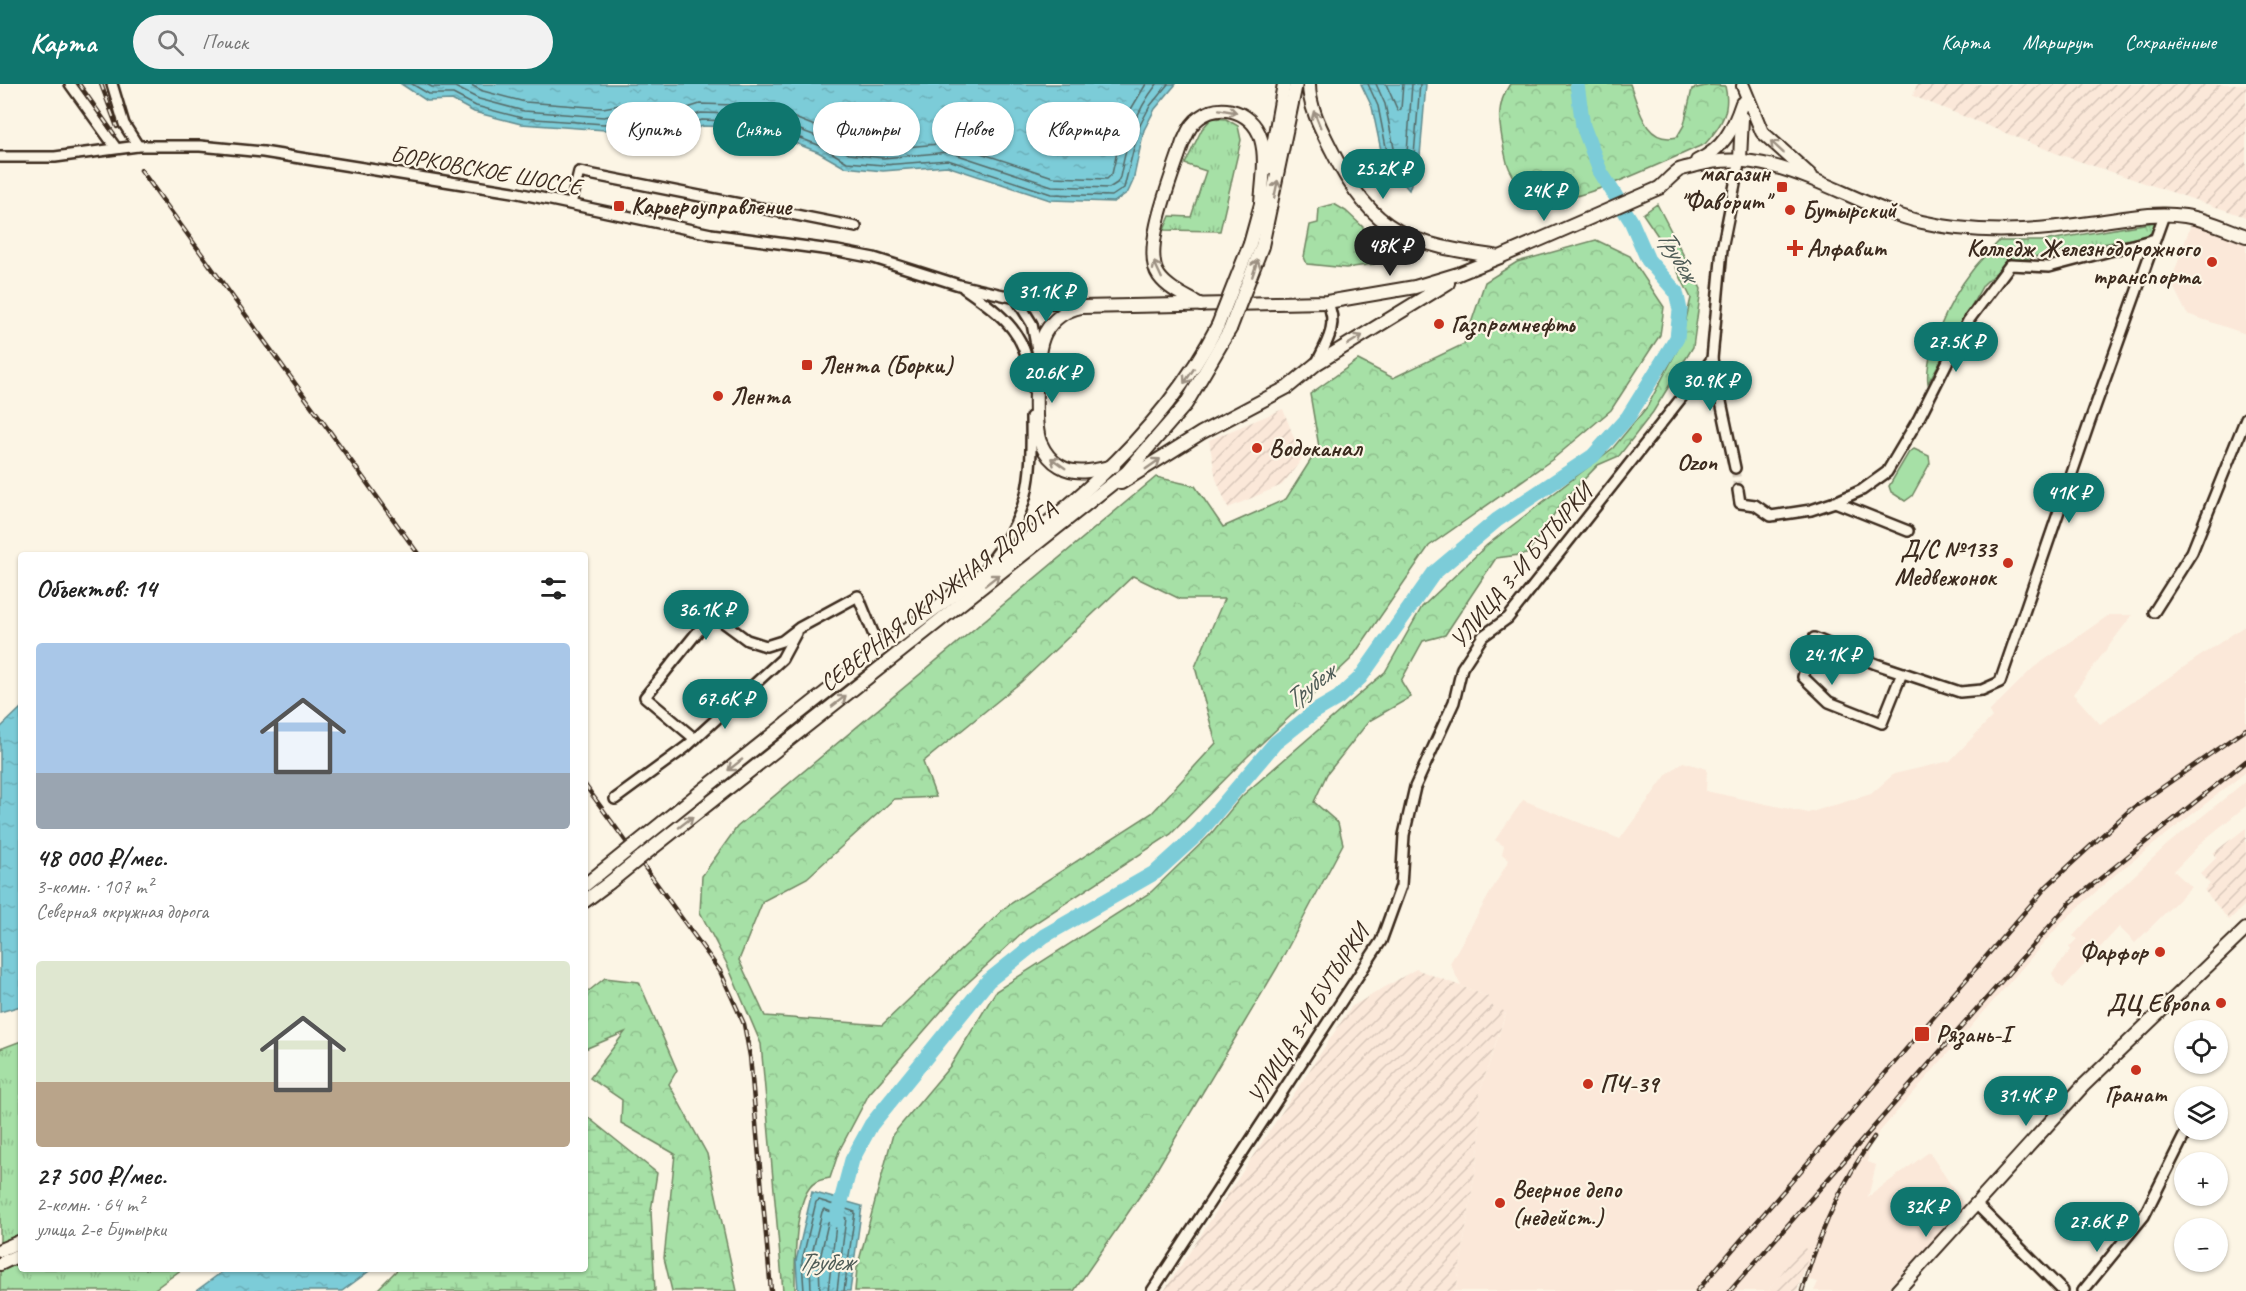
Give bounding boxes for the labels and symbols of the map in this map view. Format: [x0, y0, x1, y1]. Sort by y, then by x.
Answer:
one-way arrow [1218, 106, 1238, 117]
one-way arrow [1311, 110, 1322, 129]
street label: БОРКОВСКОЕ ШОССЕ [388, 138, 587, 202]
one-way arrow [1769, 140, 1784, 154]
pin: 25.2K ₽ [1328, 149, 1438, 200]
place label: магазин "Фаворит" [1680, 158, 1775, 216]
pin: 24K ₽ [1502, 171, 1586, 222]
one-way arrow [1271, 179, 1282, 199]
marker: магазин "Фаворит" [1775, 180, 1789, 194]
place label: Карьероуправление [631, 191, 793, 221]
place label: Бутырский [1802, 195, 1898, 225]
marker: Карьероуправление [612, 199, 626, 213]
marker: Бутырский [1783, 203, 1797, 217]
water label: Трубеж [1650, 223, 1710, 292]
pin: 48K ₽ [1348, 226, 1432, 277]
place label: Алфавит [1807, 233, 1888, 263]
place label: Колледж Железнодорожного транспорта [1967, 233, 2202, 291]
marker: Алфавит [1788, 241, 1802, 255]
marker: Колледж Железнодорожного транспорта [2205, 255, 2219, 269]
one-way arrow [1250, 259, 1261, 278]
one-way arrow [1152, 262, 1163, 280]
pin: 31.1K ₽ [991, 272, 1101, 323]
place label: Газпромнефть [1451, 309, 1576, 340]
marker: Газпромнефть [1432, 317, 1446, 331]
pin: 27.5K ₽ [1901, 322, 2011, 373]
one-way arrow [1346, 333, 1363, 346]
place label: Лента (Борки) [819, 350, 955, 380]
pin: 20.6K ₽ [997, 353, 1107, 404]
marker: Лента (Борки) [800, 358, 814, 372]
pin: 30.9K ₽ [1655, 361, 1765, 412]
one-way arrow [1183, 367, 1195, 384]
place label: Лента [730, 381, 792, 411]
marker: Лента [711, 389, 725, 403]
marker: Ozon [1690, 431, 1704, 445]
place label: Водоканал [1269, 433, 1363, 463]
marker: Водоканал [1250, 441, 1264, 455]
place label: Ozon [1677, 447, 1718, 477]
one-way arrow [1050, 457, 1066, 470]
one-way arrow [1145, 458, 1161, 470]
pin: 41K ₽ [2027, 473, 2111, 524]
street label: УЛИЦА 3-И БУТЫРКИ [1443, 475, 1601, 654]
street label: СЕВЕРНАЯ ОКРУЖНАЯ ДОРОГА [813, 494, 1063, 698]
place label: Д/С №133 Медвежонок [1894, 534, 1998, 592]
marker: Д/С №133 Медвежонок [2001, 556, 2015, 570]
one-way arrow [984, 574, 1000, 587]
pin: 36.1K ₽ [651, 590, 761, 641]
pin: 24.1K ₽ [1777, 635, 1887, 686]
water label: Трубеж [1277, 653, 1346, 716]
pin: 67.6K ₽ [670, 679, 780, 730]
one-way arrow [831, 695, 847, 708]
one-way arrow [727, 758, 743, 771]
one-way arrow [678, 816, 694, 829]
street label: УЛИЦА 3-И БУТЫРКИ [1241, 916, 1377, 1109]
place label: Фарфор [2080, 937, 2150, 967]
marker: Фарфор [2153, 945, 2167, 959]
place label: ДЦ Европа [2107, 988, 2210, 1018]
marker: ДЦ Европа [2214, 996, 2228, 1010]
place label: Рязань-I [1936, 1019, 2016, 1050]
marker: Рязань-I [1913, 1025, 1931, 1043]
marker: Гранат [2129, 1063, 2143, 1077]
place label: ПЧ-39 [1600, 1069, 1660, 1099]
pin: 31.4K ₽ [1971, 1076, 2081, 1127]
marker: ПЧ-39 [1581, 1077, 1595, 1091]
place label: Гранат [2105, 1079, 2168, 1109]
place label: Веерное депо (недейст.) [1512, 1174, 1623, 1232]
pin: 32K ₽ [1884, 1187, 1968, 1238]
marker: Веерное депо (недейст.) [1493, 1196, 1507, 1210]
pin: 27.6K ₽ [2042, 1202, 2152, 1253]
water label: Трубеж [798, 1245, 859, 1278]

